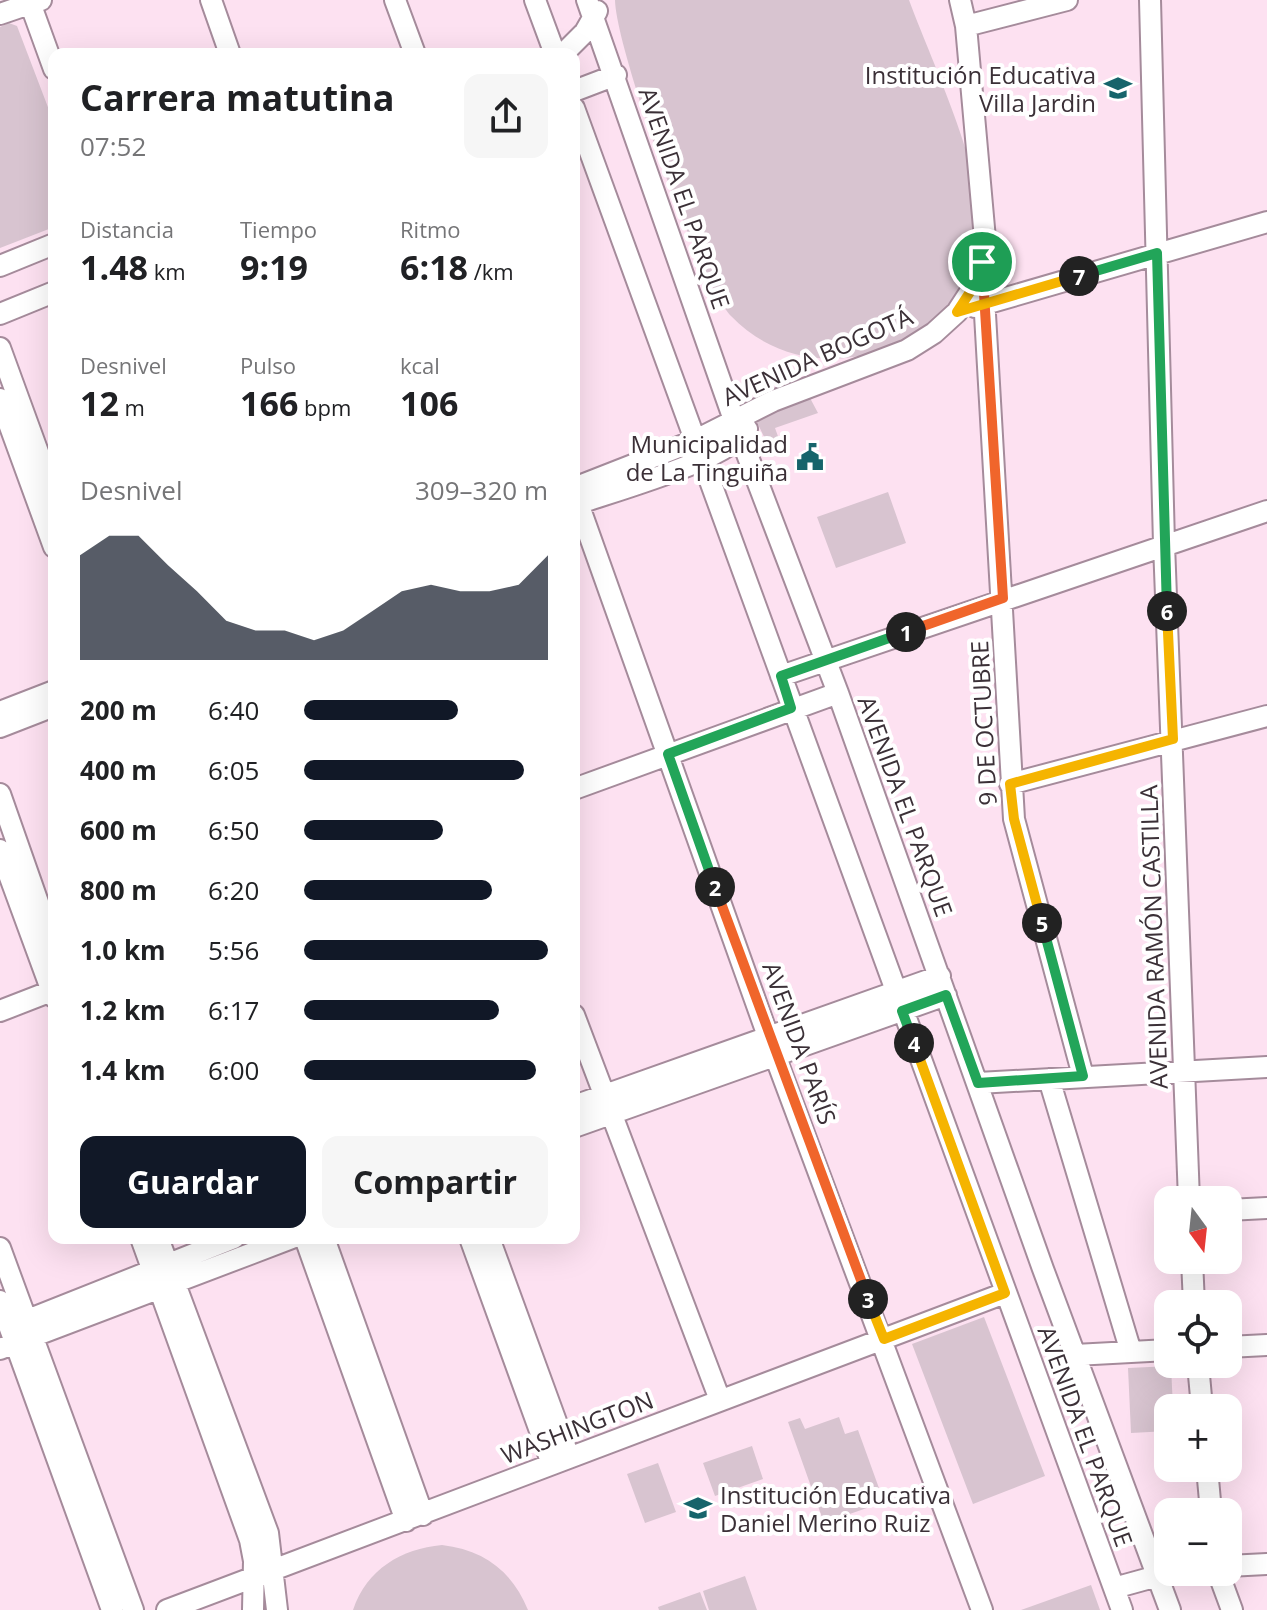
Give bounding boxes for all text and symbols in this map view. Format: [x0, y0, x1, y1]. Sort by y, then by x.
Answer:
place label: Institución Educativa Villa Jardin [865, 58, 1096, 119]
text: Carrera matutina [80, 73, 395, 122]
school or university icon: Institución Educativa Villa Jardin [1103, 73, 1133, 103]
button: share [464, 74, 548, 158]
street label: AVENIDA EL PARQUE [632, 83, 738, 313]
text: 07:52 [80, 128, 146, 164]
text: Distancia [80, 214, 174, 244]
text: Tiempo [240, 214, 317, 244]
text: Ritmo [400, 214, 461, 244]
pin [948, 228, 1016, 296]
icon: arrive [960, 240, 1004, 284]
text: 1.48 [80, 244, 148, 290]
text: 9:19 [240, 244, 308, 290]
text: 6:18 [400, 244, 468, 290]
text: km [148, 256, 186, 286]
text: /km [468, 256, 514, 286]
pin: 7 [1059, 256, 1099, 296]
text: 7 [1073, 261, 1085, 291]
street label: AVENIDA BOGOTÁ [717, 299, 918, 413]
text: Desnivel [80, 350, 167, 380]
text: Pulso [240, 350, 296, 380]
text: kcal [400, 350, 440, 380]
text: 12 [80, 380, 119, 426]
text: 166 [240, 380, 298, 426]
text: 106 [400, 380, 458, 426]
text: m [119, 392, 145, 422]
text: bpm [298, 392, 351, 422]
place label: Municipalidad de La Tinguiña [626, 427, 788, 488]
public building icon: Municipalidad de La Tinguiña [795, 442, 825, 472]
text: Desnivel [80, 472, 183, 508]
text: 309–320 m [415, 472, 548, 508]
pin: 6 [1147, 591, 1187, 631]
text: 6 [1161, 596, 1173, 626]
pin: 1 [886, 612, 926, 652]
text: 1 [900, 617, 912, 647]
street label: 9 DE OCTUBRE [962, 640, 1004, 806]
street label: AVENIDA EL PARQUE [851, 691, 961, 921]
text: 200 m [80, 692, 157, 728]
text: 6:40 [208, 692, 259, 728]
text: 400 m [80, 752, 157, 788]
text: 6:05 [208, 752, 259, 788]
street label: AVENIDA RAMÓN CASTILLA [1131, 783, 1175, 1090]
text: 600 m [80, 812, 157, 848]
text: 6:50 [208, 812, 259, 848]
pin: 2 [695, 867, 735, 907]
text: 800 m [80, 872, 157, 908]
text: 6:20 [208, 872, 259, 908]
text: 2 [709, 872, 721, 902]
pin: 5 [1022, 903, 1062, 943]
text: 5 [1036, 908, 1048, 938]
text: 1.0 km [80, 932, 166, 968]
text: 5:56 [208, 932, 259, 968]
street label: AVENIDA PARÍS [755, 957, 845, 1129]
text: 1.2 km [80, 992, 166, 1028]
text: 6:17 [208, 992, 259, 1028]
pin: 4 [894, 1023, 934, 1063]
text: 4 [908, 1028, 920, 1058]
text: 1.4 km [80, 1052, 166, 1088]
text: 6:00 [208, 1052, 259, 1088]
button: Guardar [80, 1136, 306, 1228]
button: Compartir [322, 1136, 548, 1228]
north arrow [1154, 1186, 1242, 1274]
map controls [1154, 1186, 1242, 1586]
pin: 3 [848, 1279, 888, 1319]
text: 3 [862, 1284, 874, 1314]
button: locate [1154, 1290, 1242, 1378]
street label: AVENIDA EL PARQUE [1031, 1321, 1141, 1551]
street label: WASHINGTON [496, 1383, 658, 1471]
button: + [1154, 1394, 1242, 1482]
place label: Institución Educativa Daniel Merino Ruiz [720, 1478, 951, 1539]
school or university icon: Institución Educativa Daniel Merino Ruiz [683, 1493, 713, 1523]
button: − [1154, 1498, 1242, 1586]

